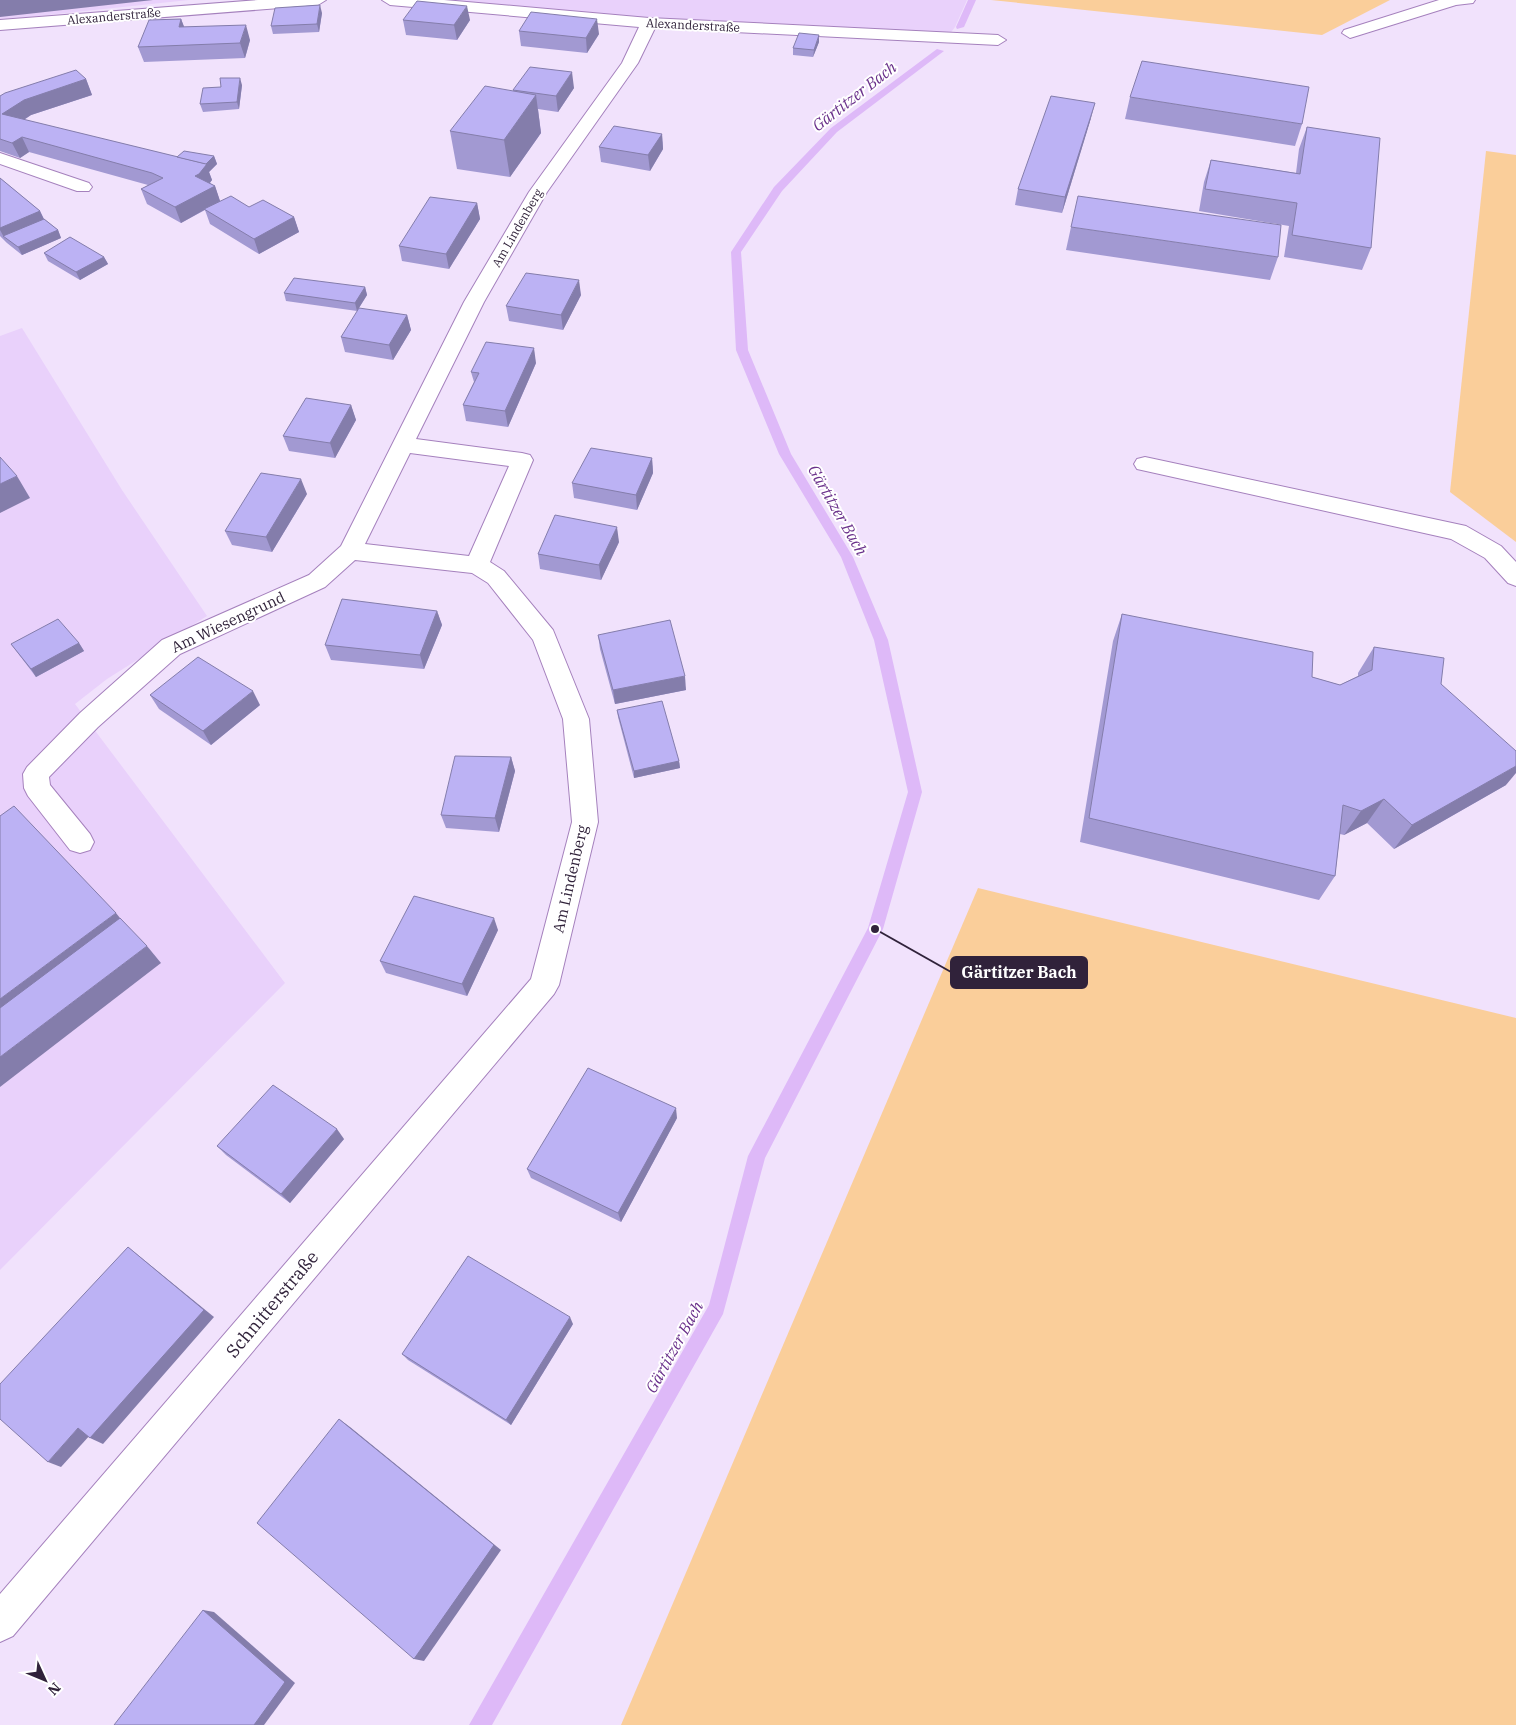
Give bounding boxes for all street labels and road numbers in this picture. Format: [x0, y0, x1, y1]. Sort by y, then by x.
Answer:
street label: Alexanderstraße [67, 4, 161, 28]
street label: Alexanderstraße [646, 15, 740, 35]
street label: Am Lindenberg [489, 186, 546, 270]
street label: Am Wiesengrund [168, 587, 288, 657]
street label: Am Lindenberg [548, 823, 592, 935]
street label: Schnitterstraße [221, 1246, 323, 1362]

